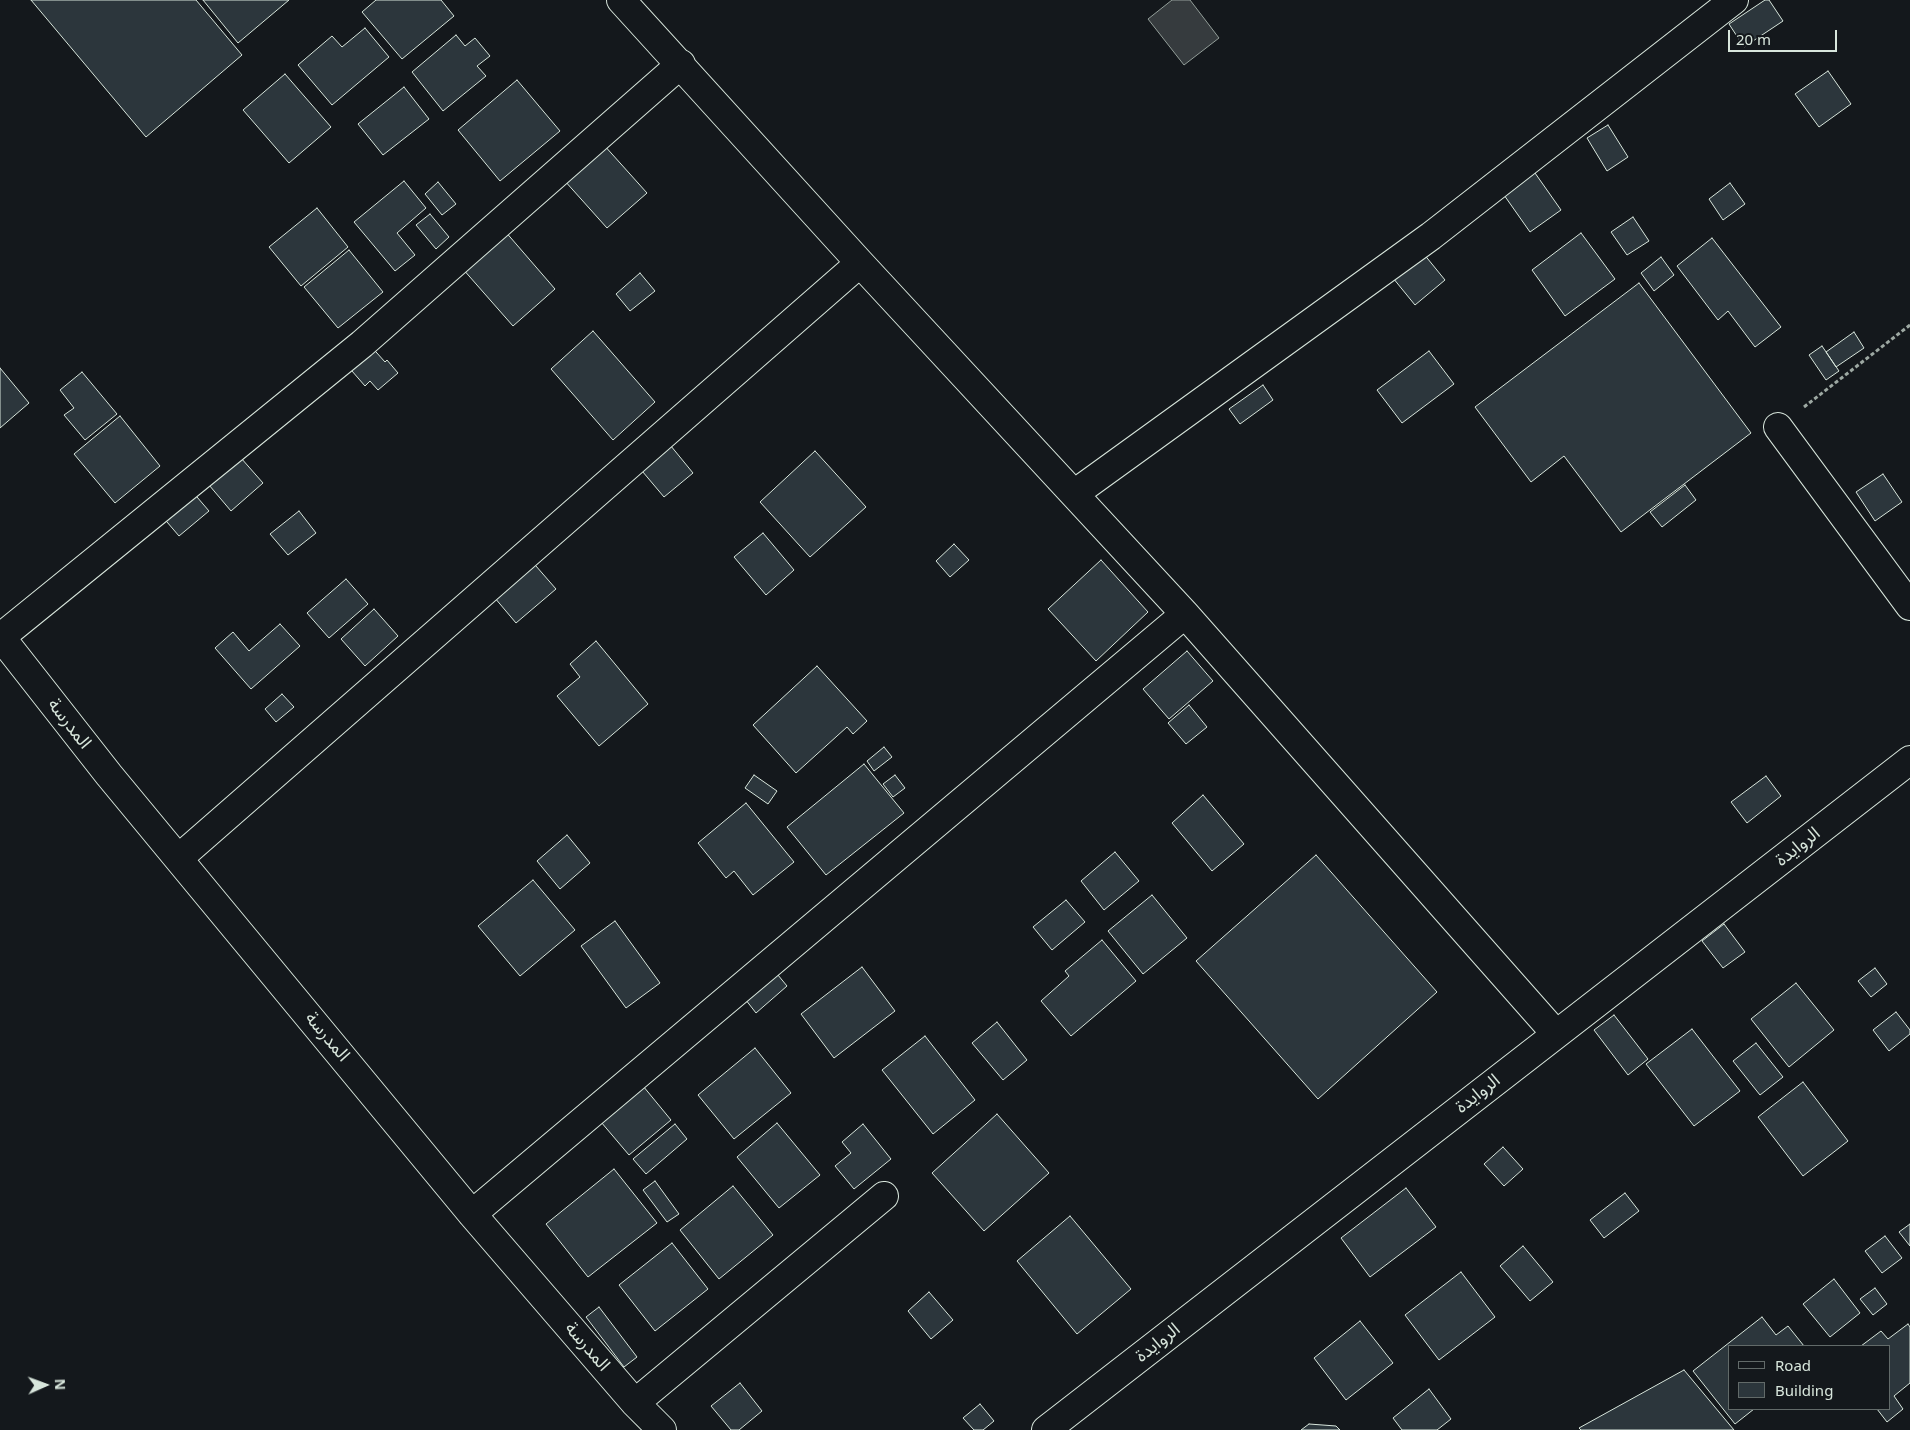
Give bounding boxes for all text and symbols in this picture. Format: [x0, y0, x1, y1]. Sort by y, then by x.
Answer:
scale bar [1730, 20, 1839, 52]
text: 20 m [1736, 29, 1771, 49]
street label: المدرسة [43, 695, 95, 753]
street label: الروايدة [1771, 823, 1825, 871]
street label: المدرسة [300, 1008, 354, 1066]
street label: الروايدة [1451, 1070, 1505, 1118]
street label: المدرسة [560, 1318, 614, 1376]
street label: الروايدة [1131, 1319, 1185, 1367]
legend [1728, 1345, 1890, 1410]
text: Road [1775, 1355, 1811, 1375]
north arrow [20, 1360, 70, 1410]
text: N [51, 1378, 70, 1390]
text: Building [1775, 1380, 1833, 1400]

